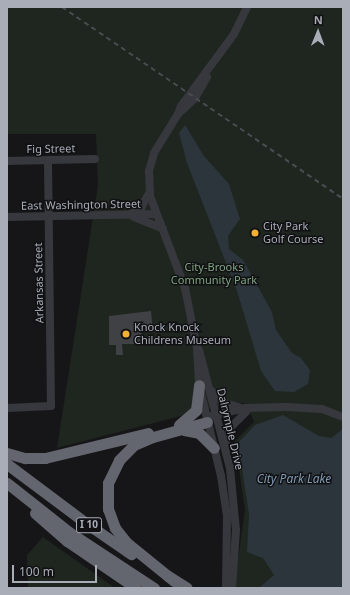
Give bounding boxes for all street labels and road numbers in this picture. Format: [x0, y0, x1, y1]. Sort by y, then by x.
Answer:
street label: Fig Street [26, 142, 76, 156]
street label: East Washington Street [21, 197, 141, 213]
street label: Arkansas Street [32, 243, 46, 323]
street label: Dalrymple Drive [214, 387, 246, 471]
road number: I 10 [76, 517, 102, 533]

